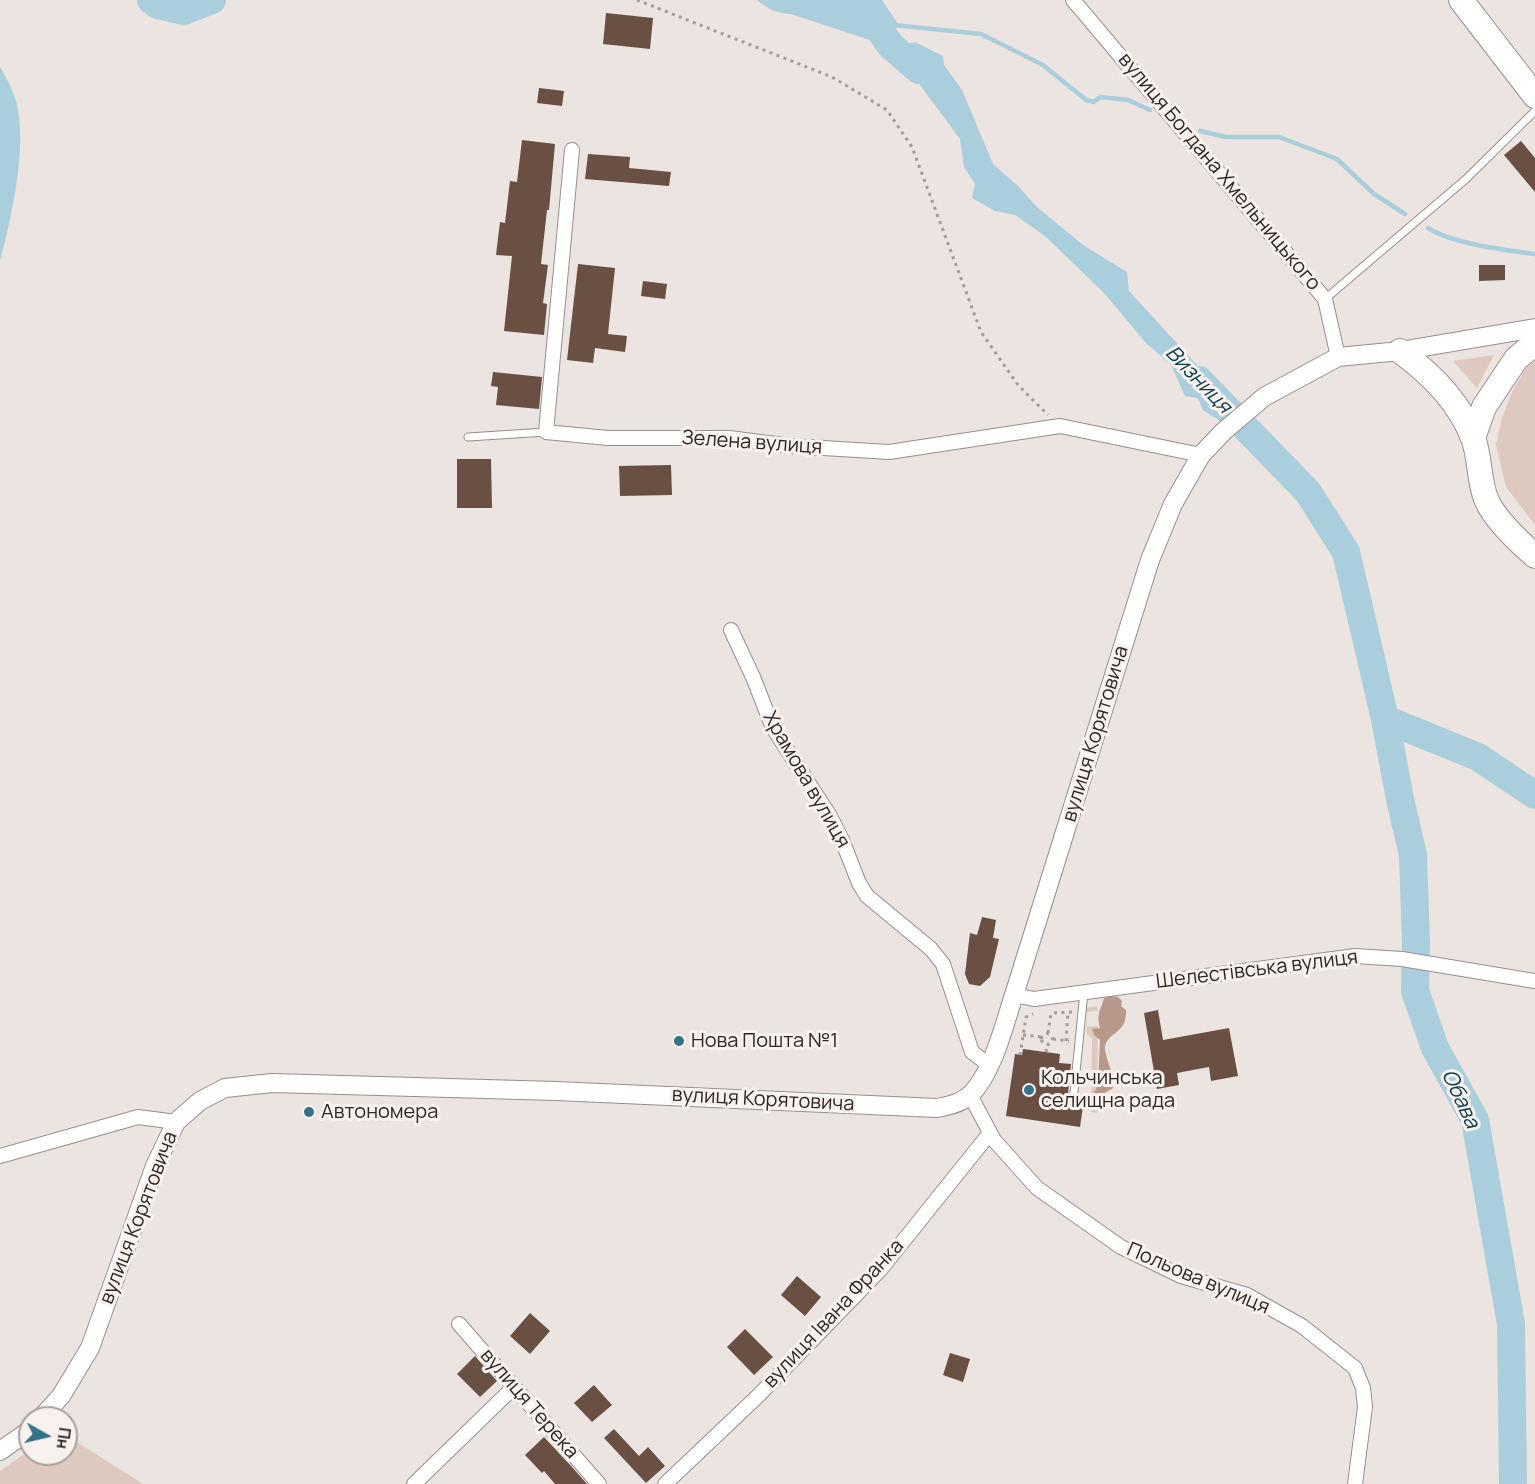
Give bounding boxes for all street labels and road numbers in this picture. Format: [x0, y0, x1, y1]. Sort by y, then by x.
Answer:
street label: вулиця Богдана Хмельницького [1113, 48, 1325, 296]
street label: Зелена вулиця [681, 426, 823, 460]
street label: вулиця Корятовича [1058, 643, 1134, 825]
street label: Храмова вулиця [757, 707, 855, 853]
street label: Шелестівська вулиця [1155, 946, 1359, 994]
street label: вулиця Корятовича [671, 1083, 855, 1117]
street label: вулиця Корятовича [95, 1128, 183, 1308]
street label: вулиця Івана Франка [759, 1235, 909, 1393]
street label: Польова вулиця [1123, 1238, 1273, 1320]
street label: вулиця Терека [475, 1344, 583, 1464]

